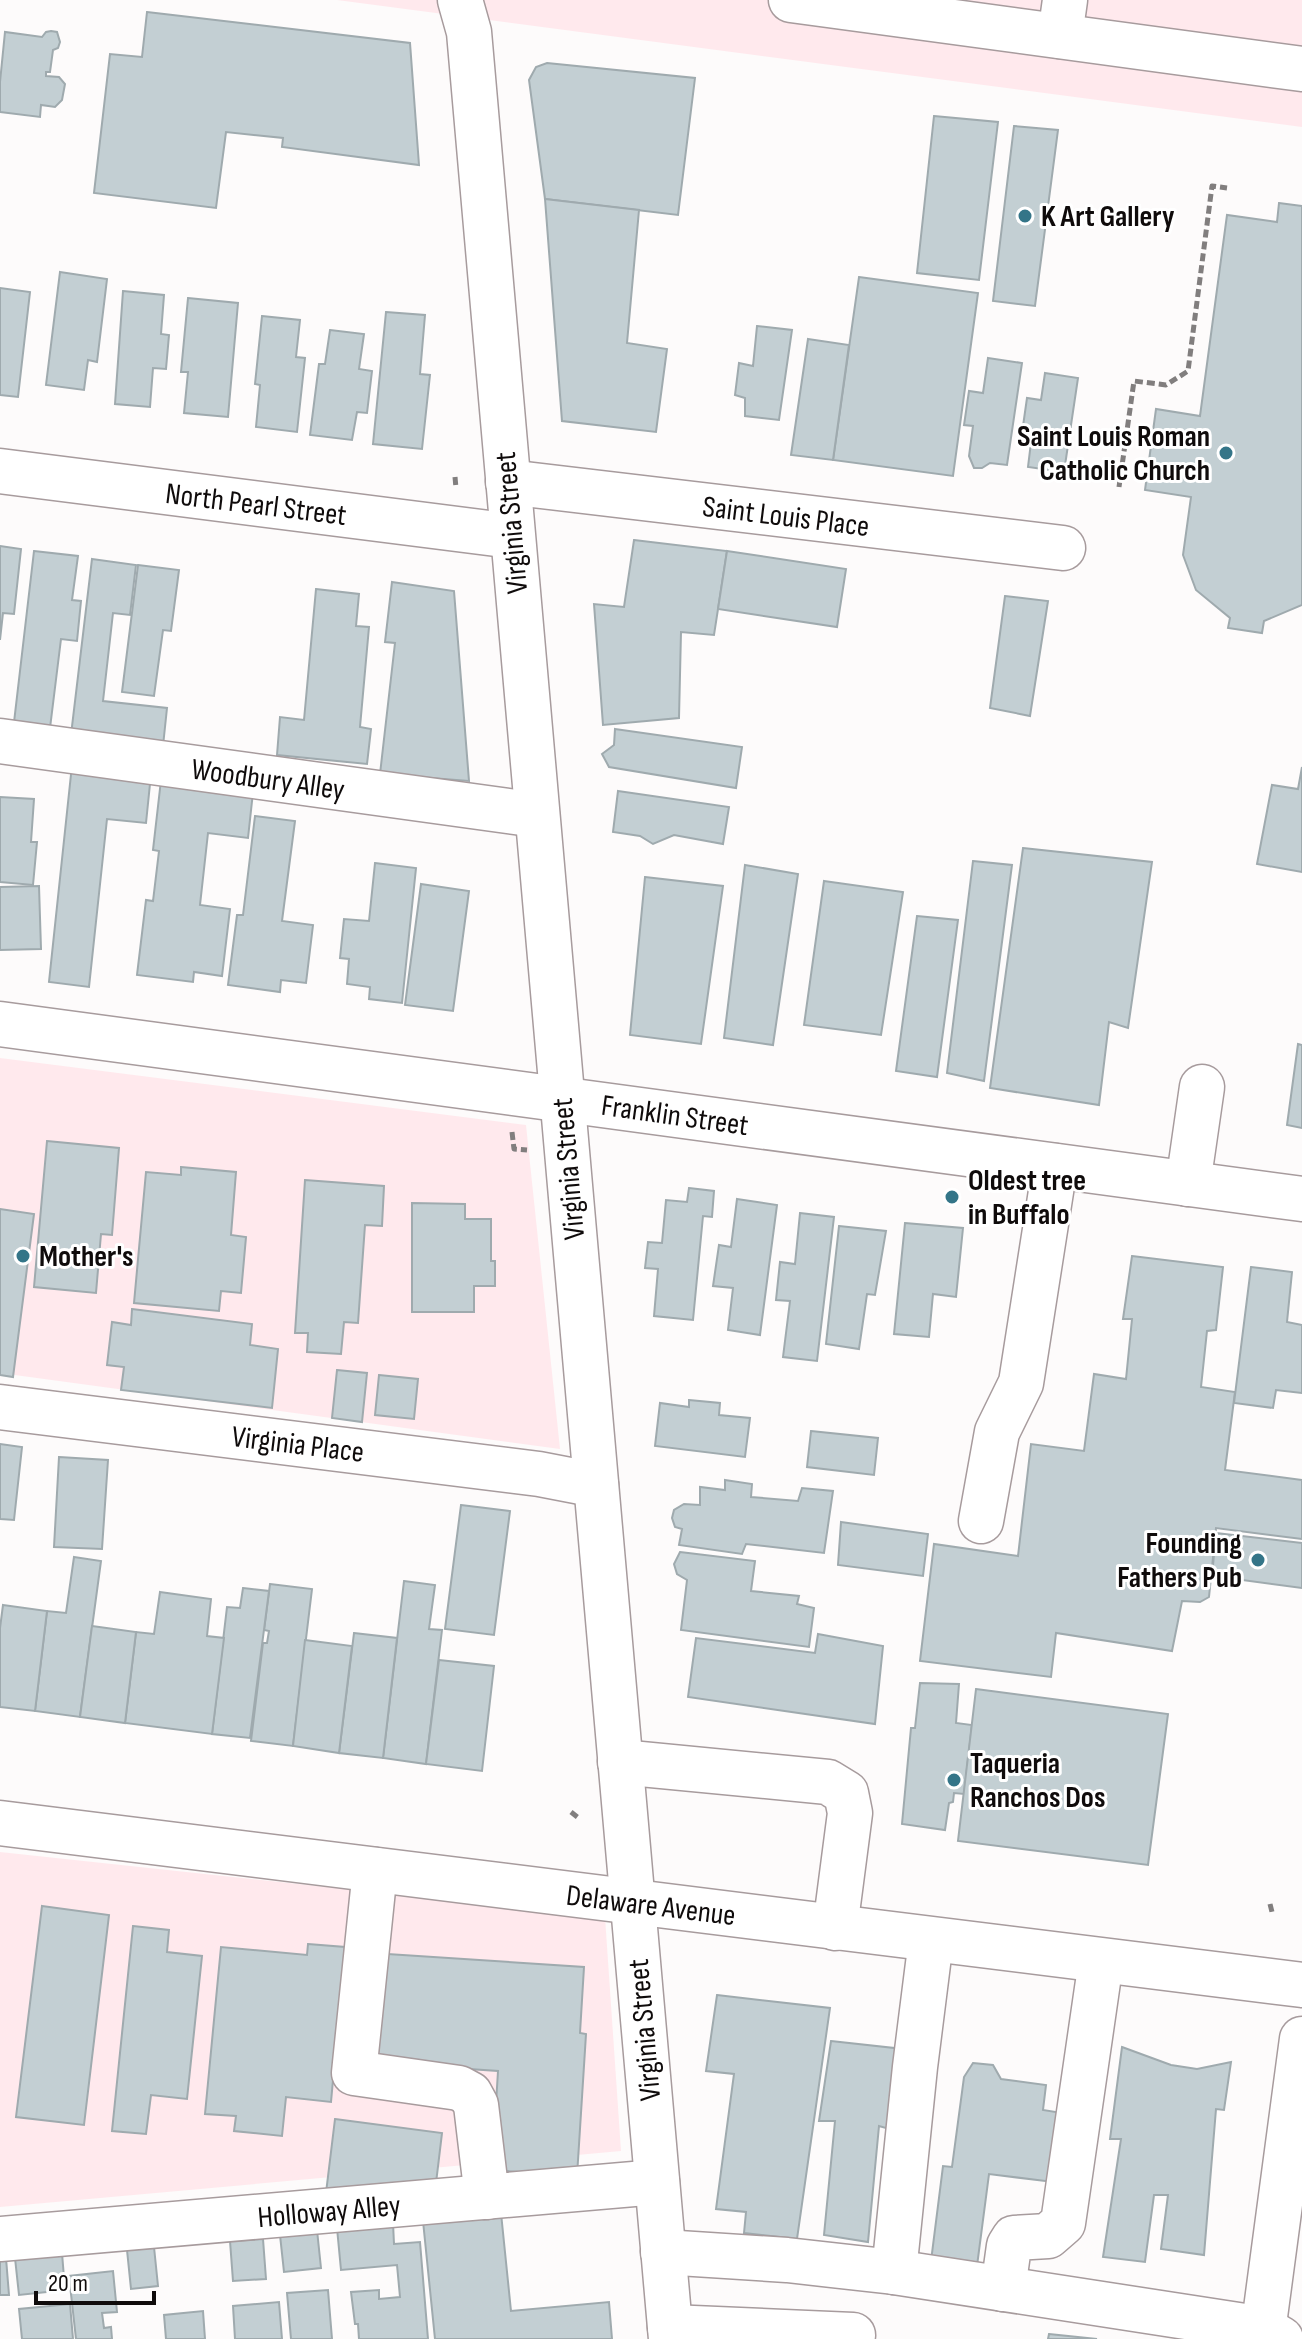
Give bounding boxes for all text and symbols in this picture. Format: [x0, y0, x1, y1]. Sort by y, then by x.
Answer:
place label: K Art Gallery [1041, 199, 1175, 235]
marker: K Art Gallery [1016, 207, 1034, 225]
place label: Saint Louis Roman Catholic Church [1017, 419, 1210, 489]
marker: Saint Louis Roman Catholic Church [1217, 444, 1235, 462]
street label: Virginia Street [488, 450, 536, 595]
street label: North Pearl Street [163, 476, 348, 534]
street label: Saint Louis Place [701, 489, 871, 545]
street label: Woodbury Alley [189, 751, 347, 809]
street label: Franklin Street [599, 1088, 751, 1144]
street label: Virginia Street [545, 1096, 593, 1241]
place label: Oldest tree in Buffalo [968, 1163, 1086, 1233]
marker: Oldest tree in Buffalo [943, 1188, 961, 1206]
place label: Mother's [39, 1239, 134, 1275]
marker: Mother's [14, 1247, 32, 1265]
street label: Virginia Place [230, 1419, 366, 1471]
place label: Founding Fathers Pub [1117, 1526, 1242, 1596]
marker: Founding Fathers Pub [1249, 1551, 1267, 1569]
place label: Taqueria Ranchos Dos [970, 1746, 1105, 1816]
marker: Taqueria Ranchos Dos [945, 1771, 963, 1789]
street label: Delaware Avenue [564, 1878, 737, 1934]
street label: Virginia Street [621, 1957, 669, 2102]
street label: Holloway Alley [256, 2188, 402, 2236]
scale bar [36, 2255, 154, 2305]
text: 20 m [48, 2269, 88, 2298]

